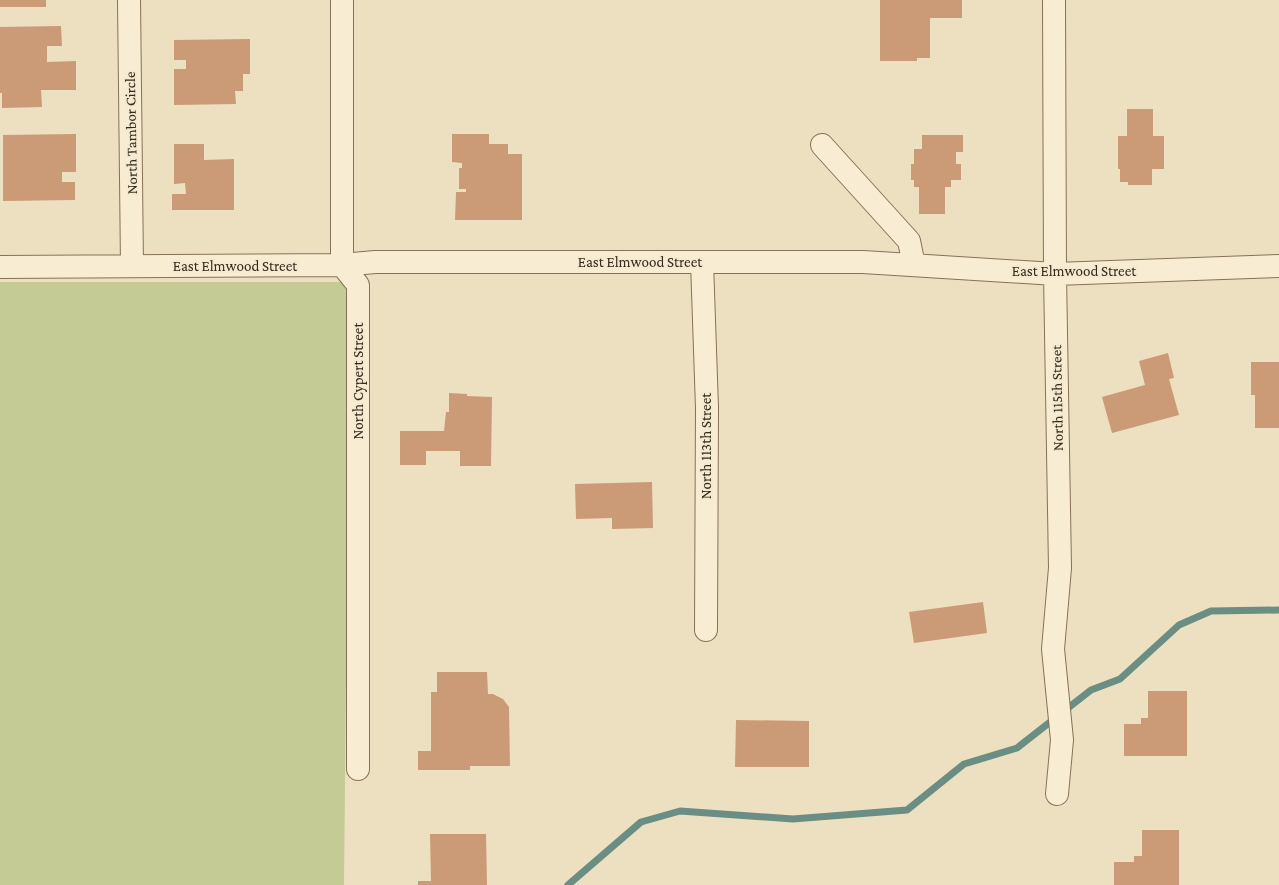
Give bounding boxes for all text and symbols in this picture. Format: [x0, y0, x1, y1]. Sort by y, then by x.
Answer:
street label: North Tambor Circle [122, 71, 140, 195]
street label: East Elmwood Street [578, 254, 703, 270]
street label: East Elmwood Street [173, 258, 298, 274]
street label: East Elmwood Street [1012, 263, 1137, 279]
street label: North Cypert Street [350, 322, 367, 439]
street label: North 115th Street [1048, 344, 1066, 451]
street label: North 113th Street [698, 392, 714, 499]

